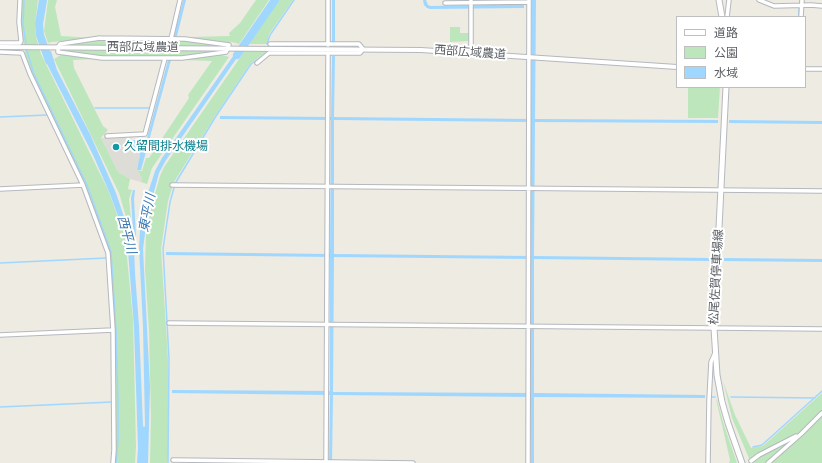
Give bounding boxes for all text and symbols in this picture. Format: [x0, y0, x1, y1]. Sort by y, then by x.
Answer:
legend [676, 16, 806, 88]
text: 道路 [714, 26, 738, 41]
street label: 西部広域農道 [107, 41, 179, 55]
street label: 西部広域農道 [434, 43, 506, 63]
text: 公園 [714, 46, 738, 61]
text: 水域 [714, 66, 738, 81]
place label: 久留間排水機場 [124, 140, 208, 154]
marker: 久留間排水機場 [111, 142, 121, 152]
water label: 東平川 [137, 192, 159, 234]
water label: 西平川 [113, 214, 139, 256]
street label: 松尾佐賀停車場線 [707, 229, 727, 325]

